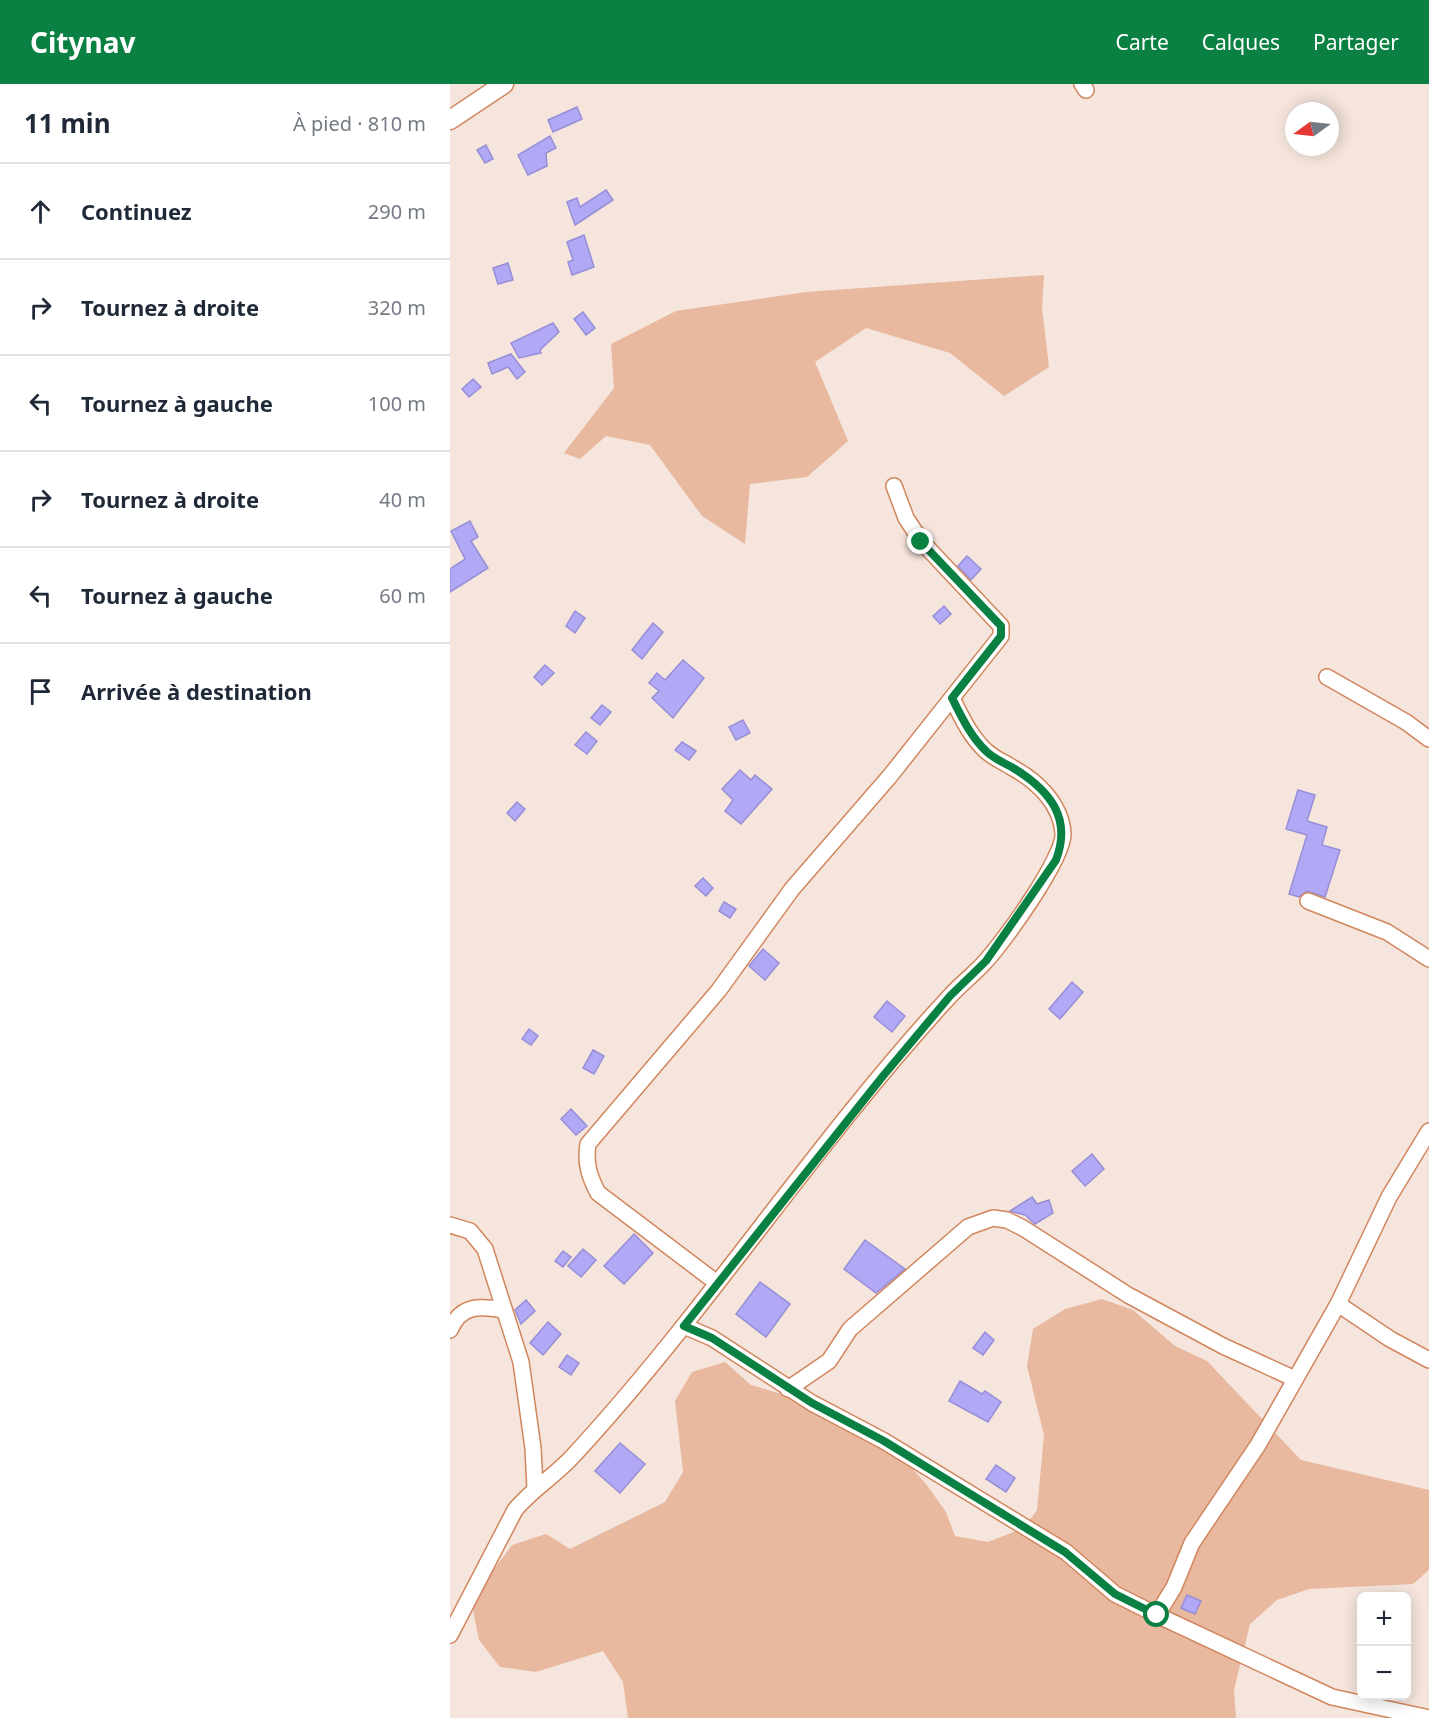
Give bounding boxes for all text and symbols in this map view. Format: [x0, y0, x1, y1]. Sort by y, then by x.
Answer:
text: Citynav [30, 23, 135, 61]
text: Carte [1116, 28, 1169, 56]
text: Calques [1202, 28, 1280, 56]
text: Partager [1313, 28, 1399, 56]
north arrow [1285, 102, 1339, 156]
text: 11 min [24, 105, 111, 141]
text: À pied · 810 m [293, 110, 426, 137]
icon: ahead [24, 195, 57, 228]
text: Continuez [81, 196, 192, 226]
text: 290 m [368, 198, 426, 225]
icon: right [24, 291, 57, 324]
text: Tournez à droite [81, 292, 259, 322]
text: 320 m [368, 294, 426, 321]
icon: left [24, 387, 57, 420]
text: Tournez à gauche [81, 388, 273, 418]
text: 100 m [368, 390, 426, 417]
icon: right [24, 483, 57, 516]
text: Tournez à droite [81, 484, 259, 514]
text: 40 m [379, 486, 426, 513]
route end [907, 528, 933, 554]
icon: left [24, 579, 57, 612]
text: Tournez à gauche [81, 580, 273, 610]
text: 60 m [379, 582, 426, 609]
icon: arrive [24, 675, 57, 708]
text: Arrivée à destination [81, 676, 312, 706]
map controls [1357, 1592, 1411, 1700]
button: + [1357, 1592, 1411, 1646]
route start [1143, 1601, 1169, 1627]
button: − [1357, 1646, 1411, 1700]

